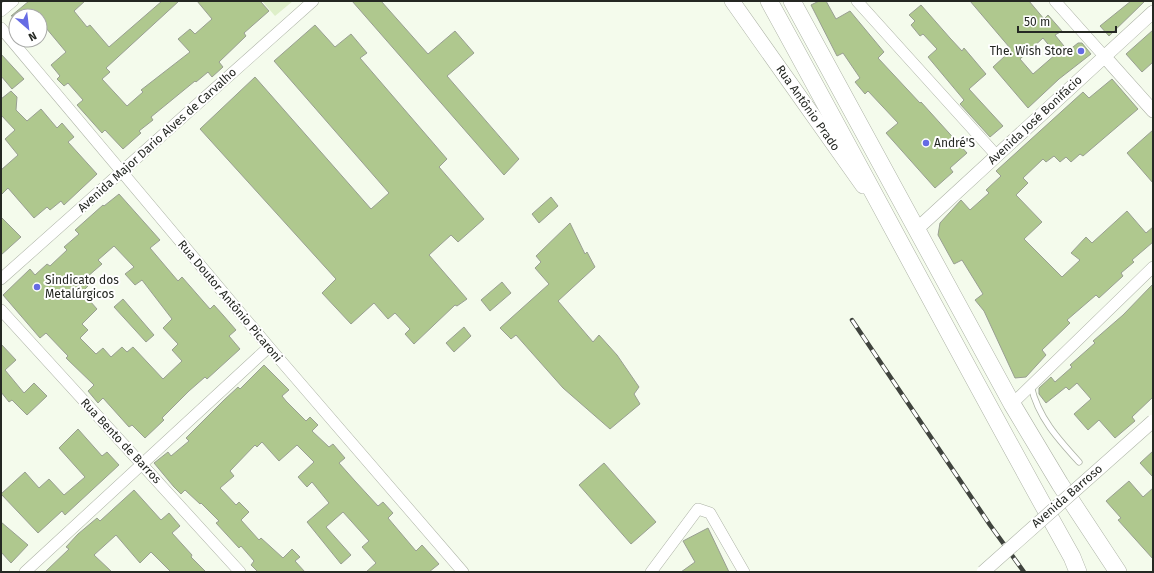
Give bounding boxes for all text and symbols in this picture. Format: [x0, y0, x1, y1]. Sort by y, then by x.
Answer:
north arrow [8, 8, 48, 48]
scale bar [1018, 8, 1116, 34]
text: 50 m [1024, 15, 1050, 29]
text: N [26, 29, 39, 44]
place label: The. Wish Store [990, 44, 1073, 58]
marker: The. Wish Store [1076, 46, 1086, 56]
street label: Rua Antônio Prado [773, 63, 843, 153]
street label: Avenida Major Dario Alves de Carvalho [75, 65, 239, 215]
street label: Avenida José Bonifácio [985, 73, 1085, 167]
place label: André'S [934, 136, 975, 150]
marker: André'S [921, 138, 931, 148]
street label: Rua Doutor Antônio Picaroni [175, 237, 285, 365]
place label: Sindicato dos Metalúrgicos [45, 273, 119, 301]
marker: Sindicato dos Metalúrgicos [32, 282, 42, 292]
street label: Rua Bento de Barros [78, 395, 164, 487]
street label: Avenida Barroso [1029, 462, 1105, 530]

